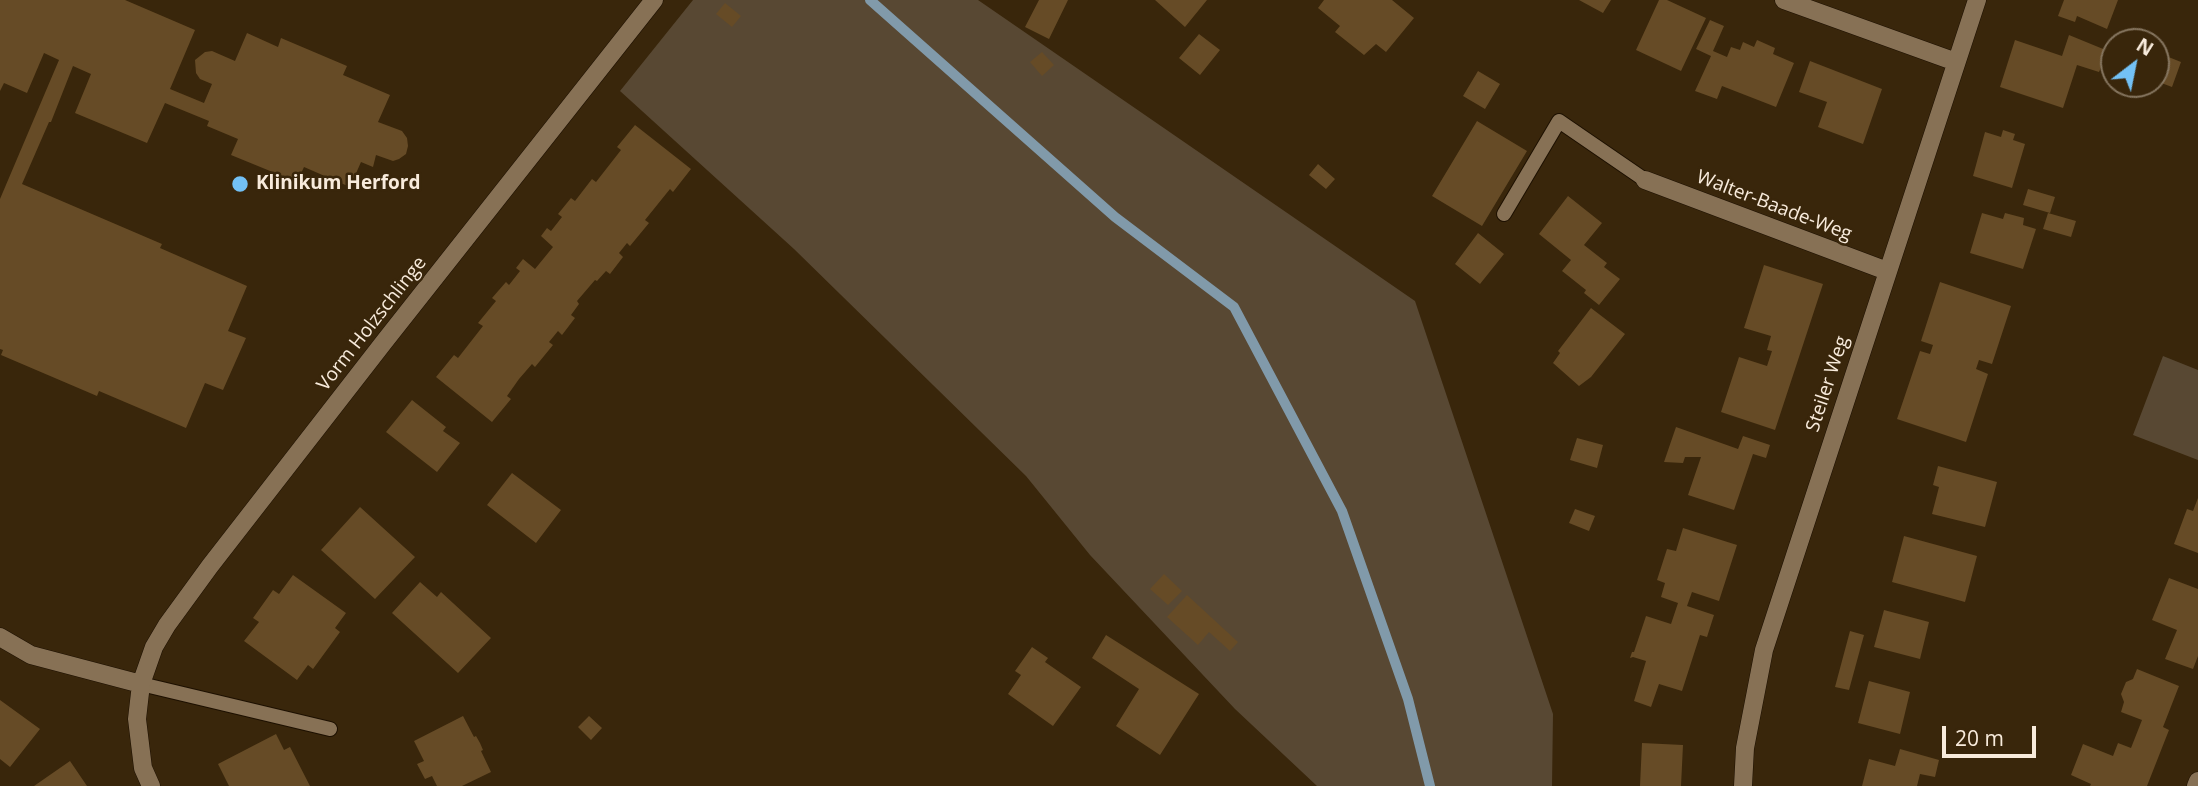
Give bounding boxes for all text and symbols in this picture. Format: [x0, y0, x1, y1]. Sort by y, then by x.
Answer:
north arrow [2100, 28, 2170, 98]
text: N [2132, 32, 2159, 62]
street label: Walter-Baade-Weg [1693, 166, 1855, 246]
place label: Klinikum Herford [256, 173, 421, 195]
marker: Klinikum Herford [230, 174, 250, 194]
street label: Vorm Holzschlinge [312, 252, 432, 396]
street label: Steiler Weg [1802, 333, 1854, 435]
scale bar [1946, 712, 2040, 756]
text: 20 m [1955, 724, 2004, 752]

